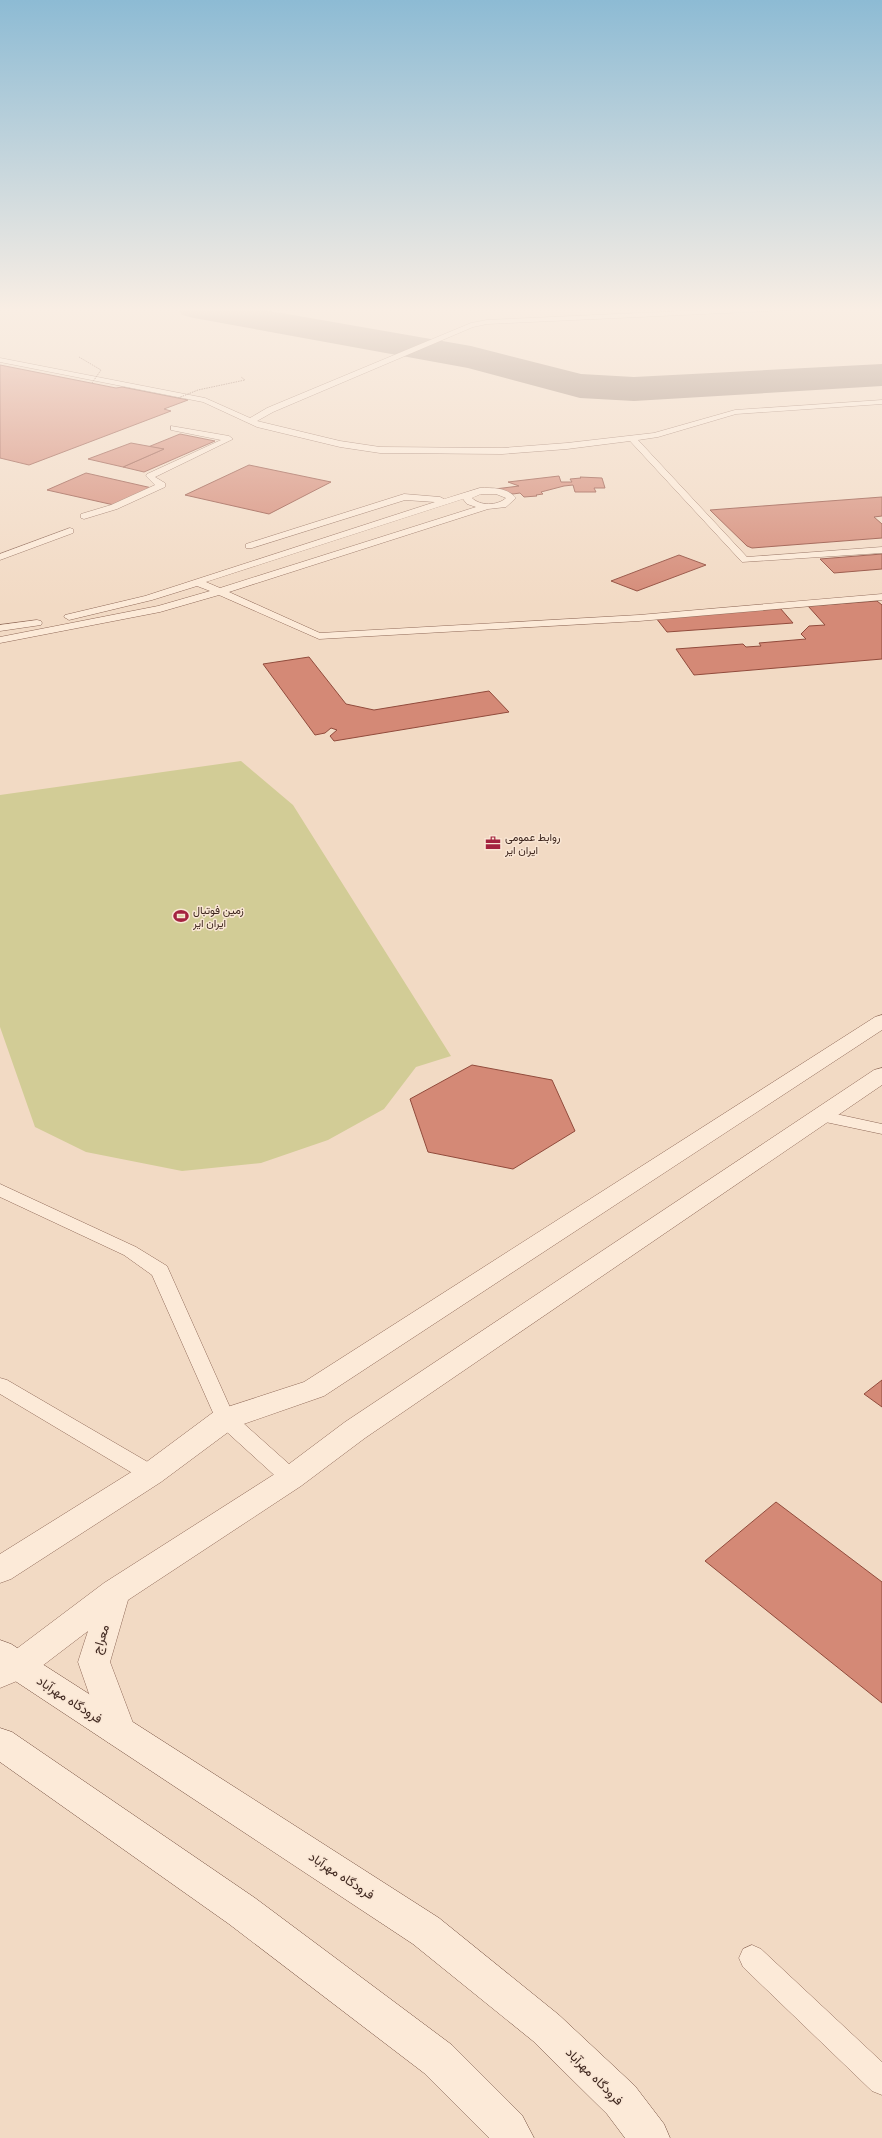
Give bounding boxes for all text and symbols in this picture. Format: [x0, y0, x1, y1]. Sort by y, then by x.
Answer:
place label: روابط عمومی ایران ایر [504, 830, 561, 857]
office icon: روابط عمومی ایران ایر [484, 834, 502, 852]
place label: زمین فوتبال ایران ایر [192, 903, 244, 930]
sports icon: زمین فوتبال ایران ایر [172, 907, 190, 925]
street label: معراج [87, 1622, 114, 1656]
street label: فرودگاه مهرآباد [34, 1671, 106, 1727]
street label: فرودگاه مهرآباد [306, 1847, 378, 1903]
street label: فرودگاه مهرآباد [562, 2043, 628, 2109]

